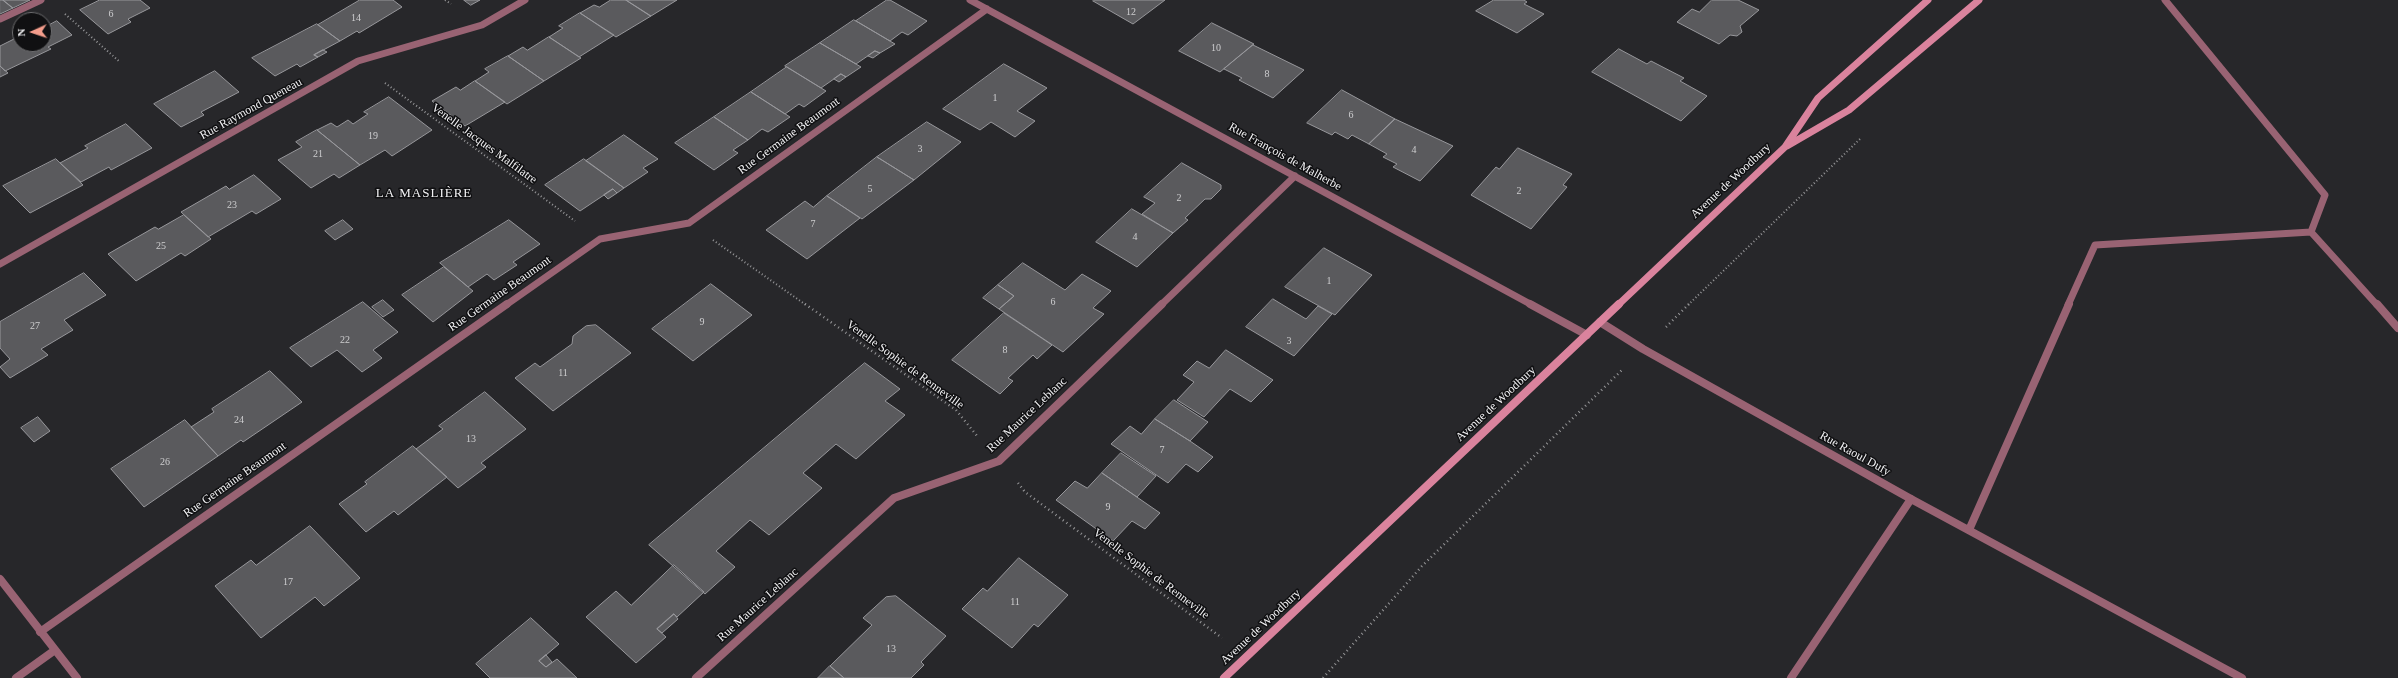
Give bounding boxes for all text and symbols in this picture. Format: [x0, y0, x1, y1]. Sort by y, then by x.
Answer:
house number: 12 [1126, 6, 1136, 18]
house number: 6 [108, 8, 114, 20]
north arrow [12, 12, 52, 52]
house number: 14 [351, 12, 361, 24]
text: N [15, 28, 27, 37]
house number: 10 [1211, 42, 1221, 54]
house number: 8 [1264, 68, 1270, 80]
street label: Rue Raymond Queneau [197, 75, 305, 143]
house number: 1 [992, 92, 998, 104]
street label: Rue Germaine Beaumont [735, 94, 843, 178]
street label: Venelle Jacques Malfilatre [428, 101, 540, 187]
house number: 6 [1348, 109, 1354, 121]
street label: Rue François de Malherbe [1226, 120, 1344, 194]
house number: 19 [368, 130, 378, 142]
street label: Avenue de Woodbury [1688, 140, 1774, 222]
house number: 3 [918, 143, 922, 155]
house number: 4 [1412, 144, 1416, 156]
house number: 21 [313, 148, 323, 160]
house number: 5 [868, 183, 872, 195]
house number: 2 [1516, 185, 1522, 197]
district label: LA MASLIÈRE [376, 186, 472, 202]
house number: 2 [1176, 192, 1182, 204]
house number: 23 [227, 199, 237, 211]
house number: 7 [810, 218, 816, 230]
house number: 4 [1132, 231, 1138, 243]
house number: 25 [156, 240, 166, 252]
street label: Rue Germaine Beaumont [446, 253, 554, 335]
house number: 1 [1326, 275, 1332, 287]
house number: 6 [1050, 296, 1056, 308]
house number: 9 [700, 316, 704, 328]
street label: Venelle Sophie de Renneville [843, 318, 967, 412]
house number: 27 [30, 320, 40, 332]
house number: 22 [340, 334, 350, 346]
house number: 3 [1286, 335, 1292, 347]
house number: 8 [1002, 344, 1008, 356]
street label: Avenue de Woodbury [1453, 363, 1539, 445]
house number: 11 [558, 367, 568, 379]
street label: Rue Maurice Leblanc [984, 374, 1070, 456]
house number: 24 [234, 414, 244, 426]
street label: Rue Raoul Dufy [1817, 429, 1893, 479]
house number: 13 [466, 433, 476, 445]
street label: Rue Germaine Beaumont [181, 439, 289, 521]
house number: 7 [1160, 444, 1164, 456]
house number: 26 [160, 456, 170, 468]
house number: 9 [1106, 501, 1110, 513]
street label: Venelle Sophie de Renneville [1090, 526, 1212, 622]
street label: Rue Maurice Leblanc [715, 565, 801, 645]
house number: 17 [283, 576, 293, 588]
street label: Avenue de Woodbury [1218, 586, 1304, 668]
house number: 11 [1010, 596, 1020, 608]
house number: 13 [886, 643, 896, 655]

